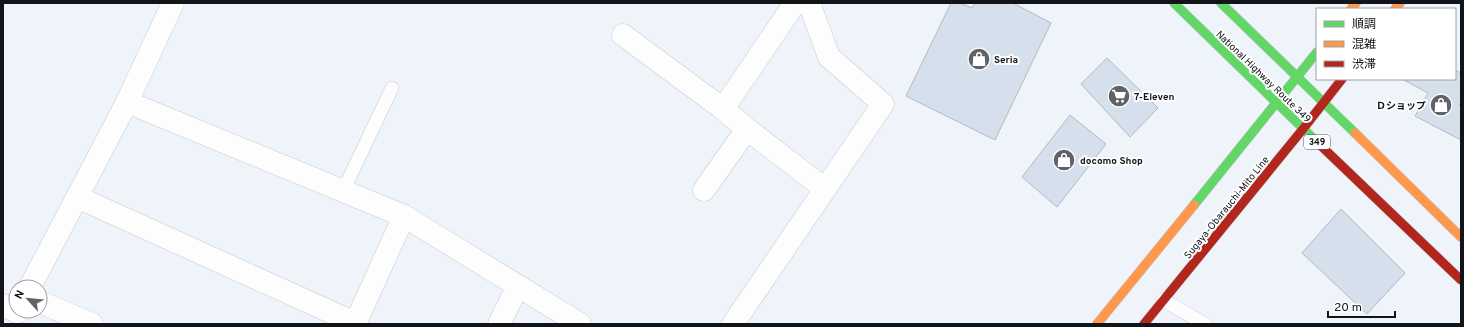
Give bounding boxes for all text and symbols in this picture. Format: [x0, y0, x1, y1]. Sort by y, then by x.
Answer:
legend [1316, 8, 1456, 80]
text: 順調 [1352, 17, 1376, 33]
street label: National Highway Route 349 [1213, 28, 1313, 126]
text: 混雑 [1352, 37, 1376, 53]
shop icon: Seria [966, 46, 992, 72]
place label: Seria [994, 54, 1018, 67]
text: 渋滞 [1352, 57, 1376, 73]
supermarket icon: 7-Eleven [1106, 83, 1132, 109]
place label: 7-Eleven [1134, 91, 1175, 104]
shop icon: Ｄショップ [1428, 92, 1454, 118]
place label: Ｄショップ [1376, 100, 1426, 113]
road number: 349 [1304, 135, 1330, 149]
shop icon: docomo Shop [1051, 147, 1077, 173]
street label: Sugaya-Obarauchi-Mito Line [1182, 154, 1273, 262]
place label: docomo Shop [1080, 155, 1143, 168]
north arrow [8, 279, 48, 319]
text: N [12, 288, 28, 302]
scale bar [1328, 293, 1395, 319]
text: 20 m [1334, 300, 1362, 316]

